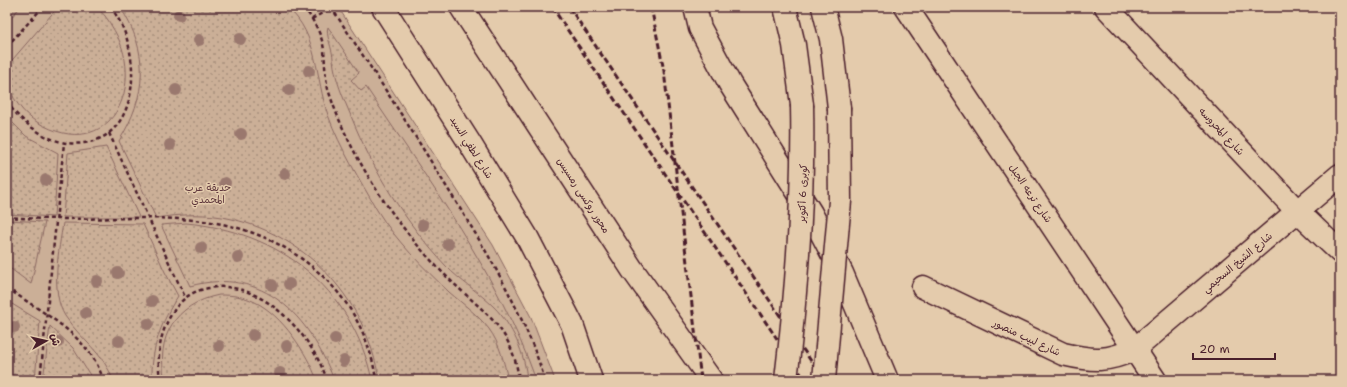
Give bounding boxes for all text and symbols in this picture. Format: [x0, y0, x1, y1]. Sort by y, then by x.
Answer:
street label: شارع المحروسه [1195, 105, 1247, 159]
street label: شارع لطفي السيد [445, 114, 496, 183]
street label: محور روكسى رمسيس [553, 155, 613, 236]
street label: شارع ترعه الجبل [1005, 161, 1055, 226]
street label: كوبرى 6 أكتوبر [795, 164, 811, 224]
park label: حديقة عرب المحمدي [185, 181, 231, 208]
street label: شارع الشيخ السحيمي [1200, 229, 1277, 298]
street label: شارع لبيب منصور [990, 316, 1063, 360]
north arrow [26, 321, 66, 361]
text: ش [47, 333, 64, 347]
scale bar [1193, 335, 1275, 361]
text: 20 m [1199, 341, 1230, 357]

